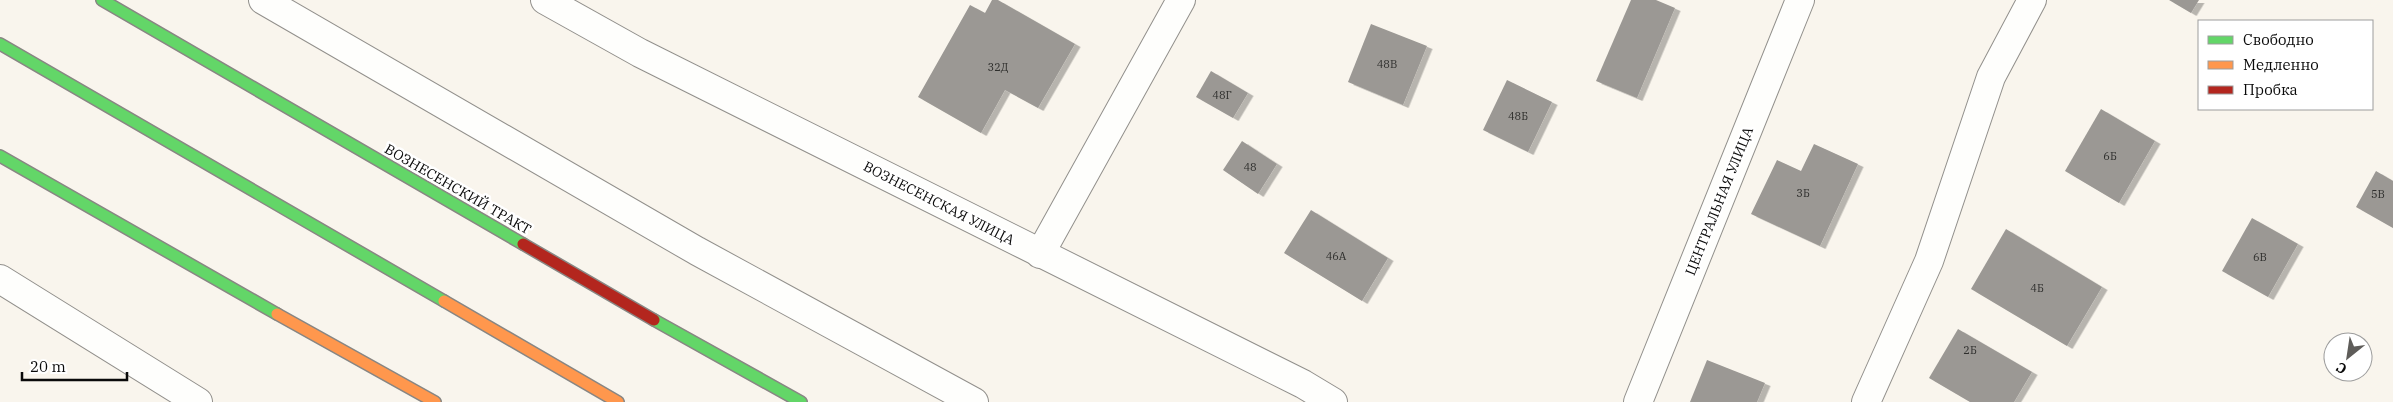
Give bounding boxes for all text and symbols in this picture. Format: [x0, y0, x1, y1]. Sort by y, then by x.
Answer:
legend [2198, 20, 2373, 110]
text: Свободно [2243, 30, 2314, 49]
text: Медленно [2243, 55, 2319, 74]
house number: 48В [1377, 57, 1397, 71]
house number: 32Д [988, 60, 1009, 74]
text: Пробка [2243, 80, 2298, 99]
house number: 48Г [1212, 88, 1232, 102]
house number: 48Б [1508, 109, 1528, 123]
street label: ЦЕНТРАЛЬНАЯ УЛИЦА [1681, 124, 1757, 278]
street label: ВОЗНЕСЕНСКИЙ ТРАКТ [382, 140, 534, 238]
house number: 6Б [2103, 149, 2117, 163]
street label: ВОЗНЕСЕНСКАЯ УЛИЦА [860, 157, 1018, 249]
house number: 48 [1243, 160, 1257, 174]
house number: 3Б [1796, 186, 1810, 200]
house number: 5В [2371, 187, 2385, 201]
house number: 46А [1326, 249, 1347, 263]
house number: 6В [2253, 250, 2267, 264]
house number: 4Б [2030, 281, 2044, 295]
north arrow [2323, 332, 2373, 382]
house number: 2Б [1963, 343, 1977, 357]
scale bar [22, 350, 128, 382]
text: 20 m [30, 357, 66, 376]
text: С [2333, 358, 2350, 378]

